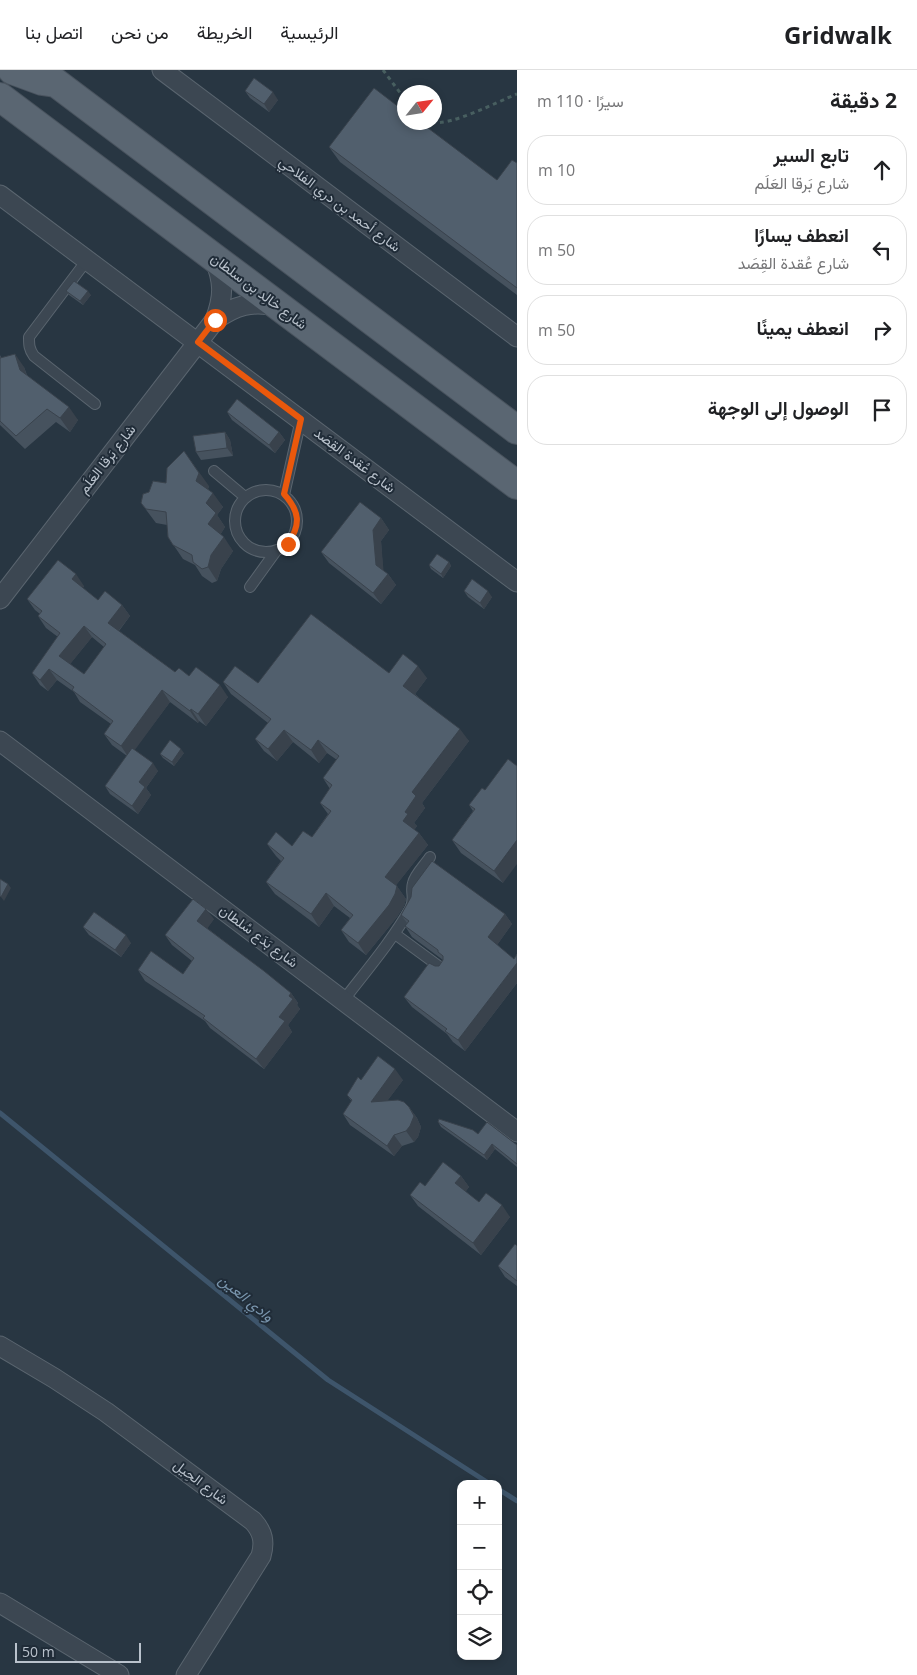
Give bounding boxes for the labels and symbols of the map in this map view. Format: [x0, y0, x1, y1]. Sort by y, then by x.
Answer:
north arrow [397, 85, 442, 130]
street label: شارع أحمد بن دري الفلاحي [274, 152, 405, 258]
street label: شارع خالِد بن سلطان [206, 248, 311, 335]
route start [204, 309, 227, 332]
street label: شارع بَرقا العَلَم [74, 420, 141, 498]
street label: شارع عُقدة القِصَد [309, 423, 400, 498]
route end [277, 533, 300, 556]
street label: شارع بَدَع سُلطان [215, 900, 302, 973]
water label: وادي العين [213, 1269, 278, 1328]
street label: شارع الحِيل [169, 1455, 232, 1510]
scale bar [15, 1640, 141, 1663]

